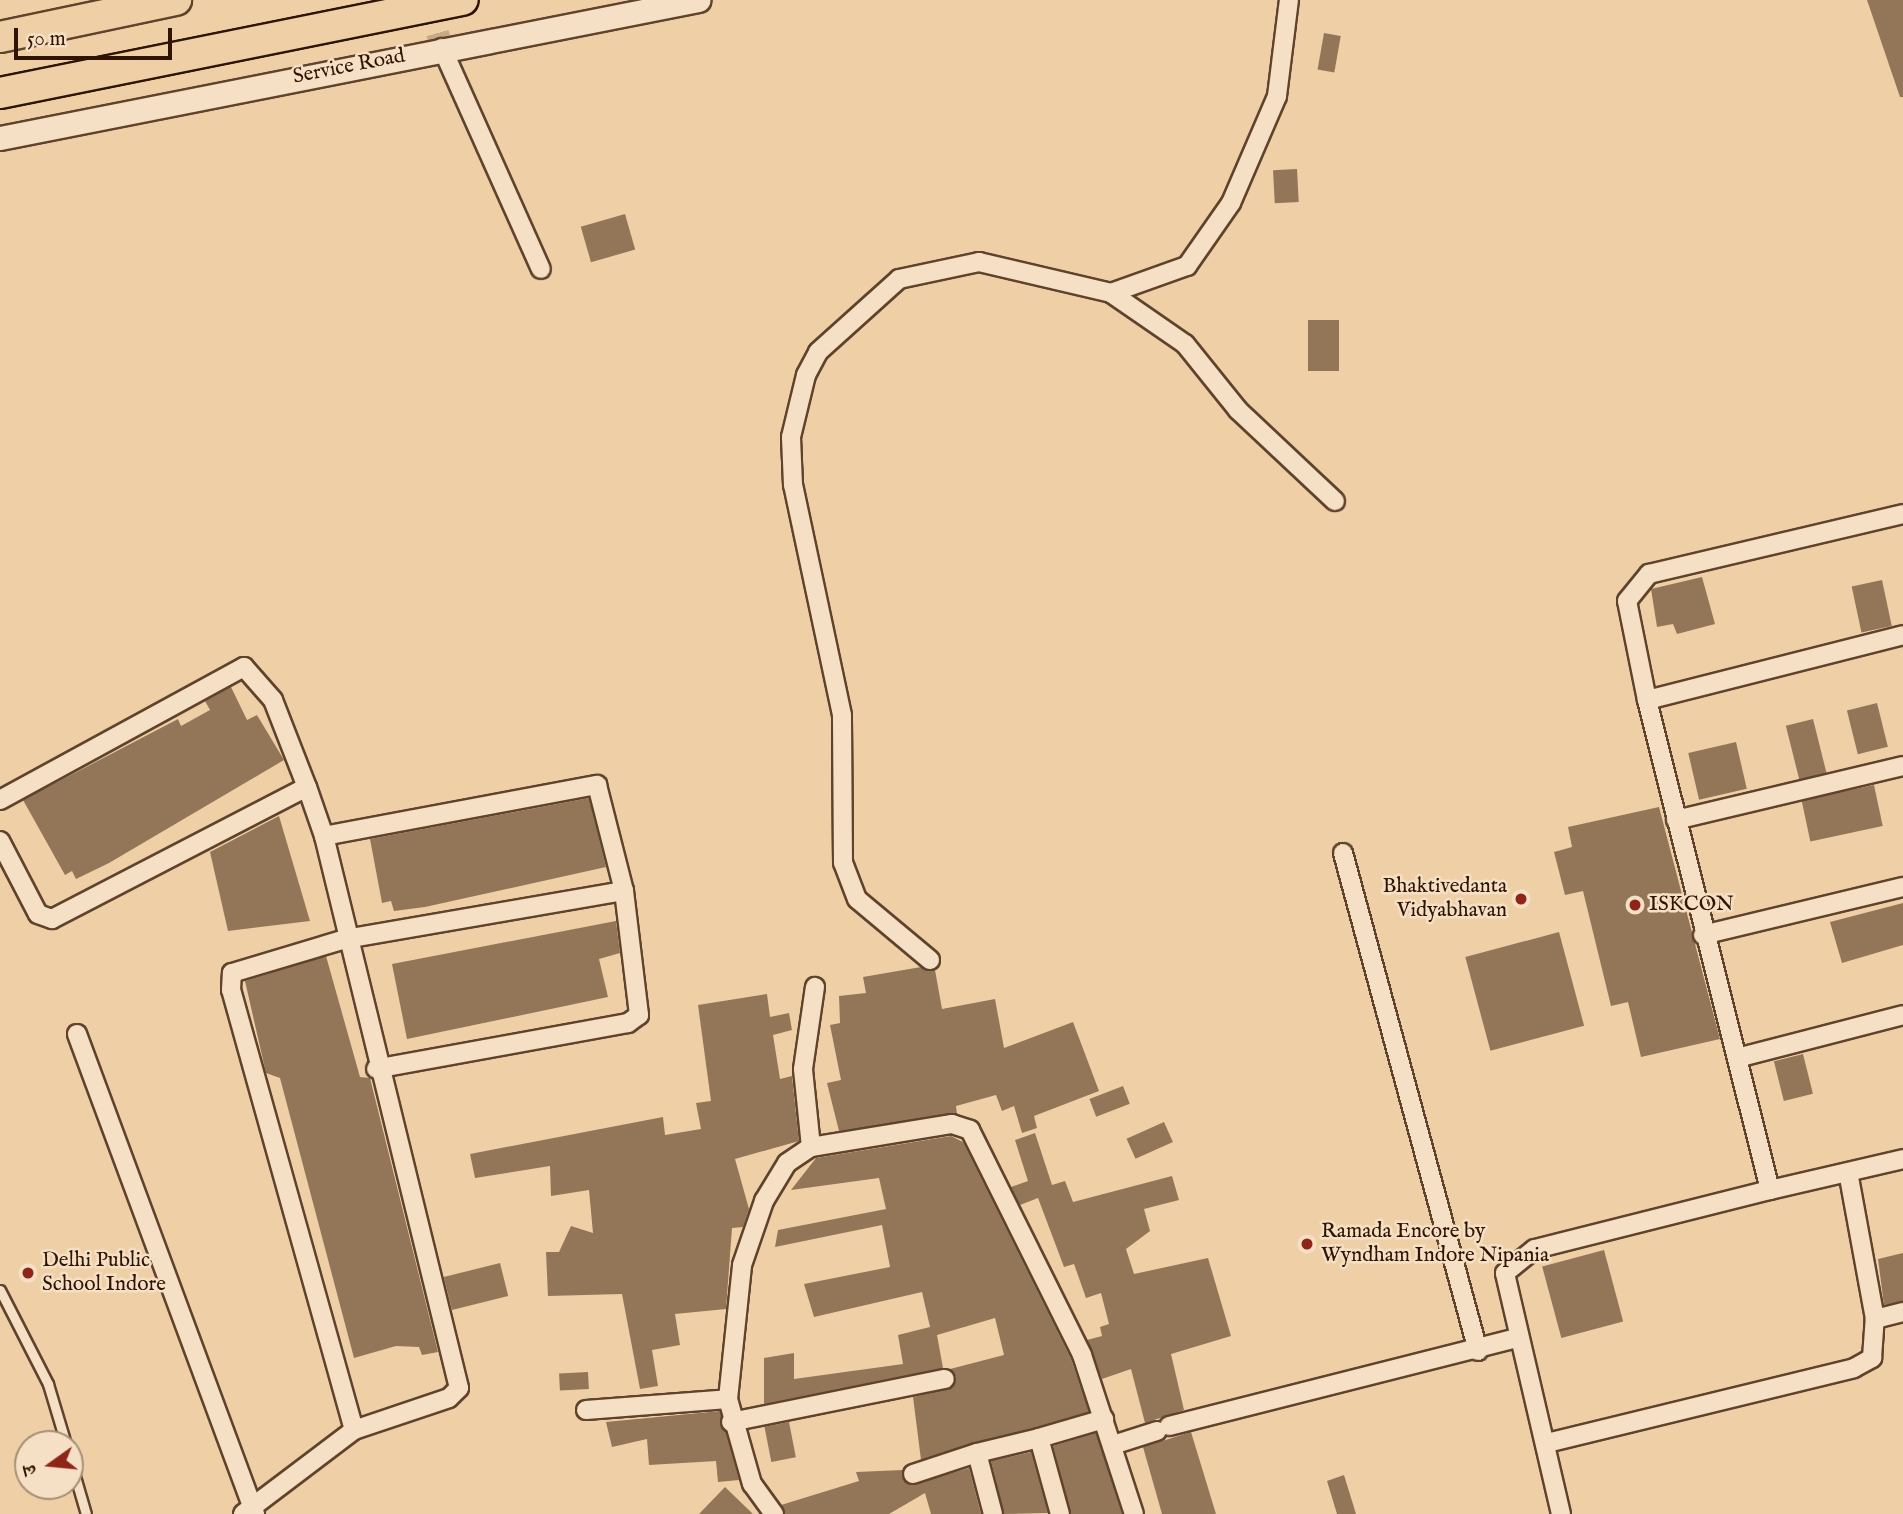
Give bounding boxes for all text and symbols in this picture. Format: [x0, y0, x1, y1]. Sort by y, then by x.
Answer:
scale bar [18, 14, 175, 58]
text: 50 m [27, 26, 66, 53]
street label: Service Road [291, 44, 407, 90]
place label: Bhaktivedanta Vidyabhavan [1382, 874, 1507, 924]
marker: Bhaktivedanta Vidyabhavan [1513, 891, 1529, 907]
place label: ISKCON [1649, 892, 1734, 918]
marker: ISKCON [1627, 897, 1643, 913]
place label: Ramada Encore by Wyndham Indore Nipania [1321, 1219, 1549, 1269]
marker: Ramada Encore by Wyndham Indore Nipania [1299, 1236, 1315, 1252]
place label: Delhi Public School Indore [42, 1248, 166, 1298]
marker: Delhi Public School Indore [20, 1265, 36, 1281]
north arrow [14, 1430, 84, 1500]
text: उ [18, 1462, 43, 1478]

